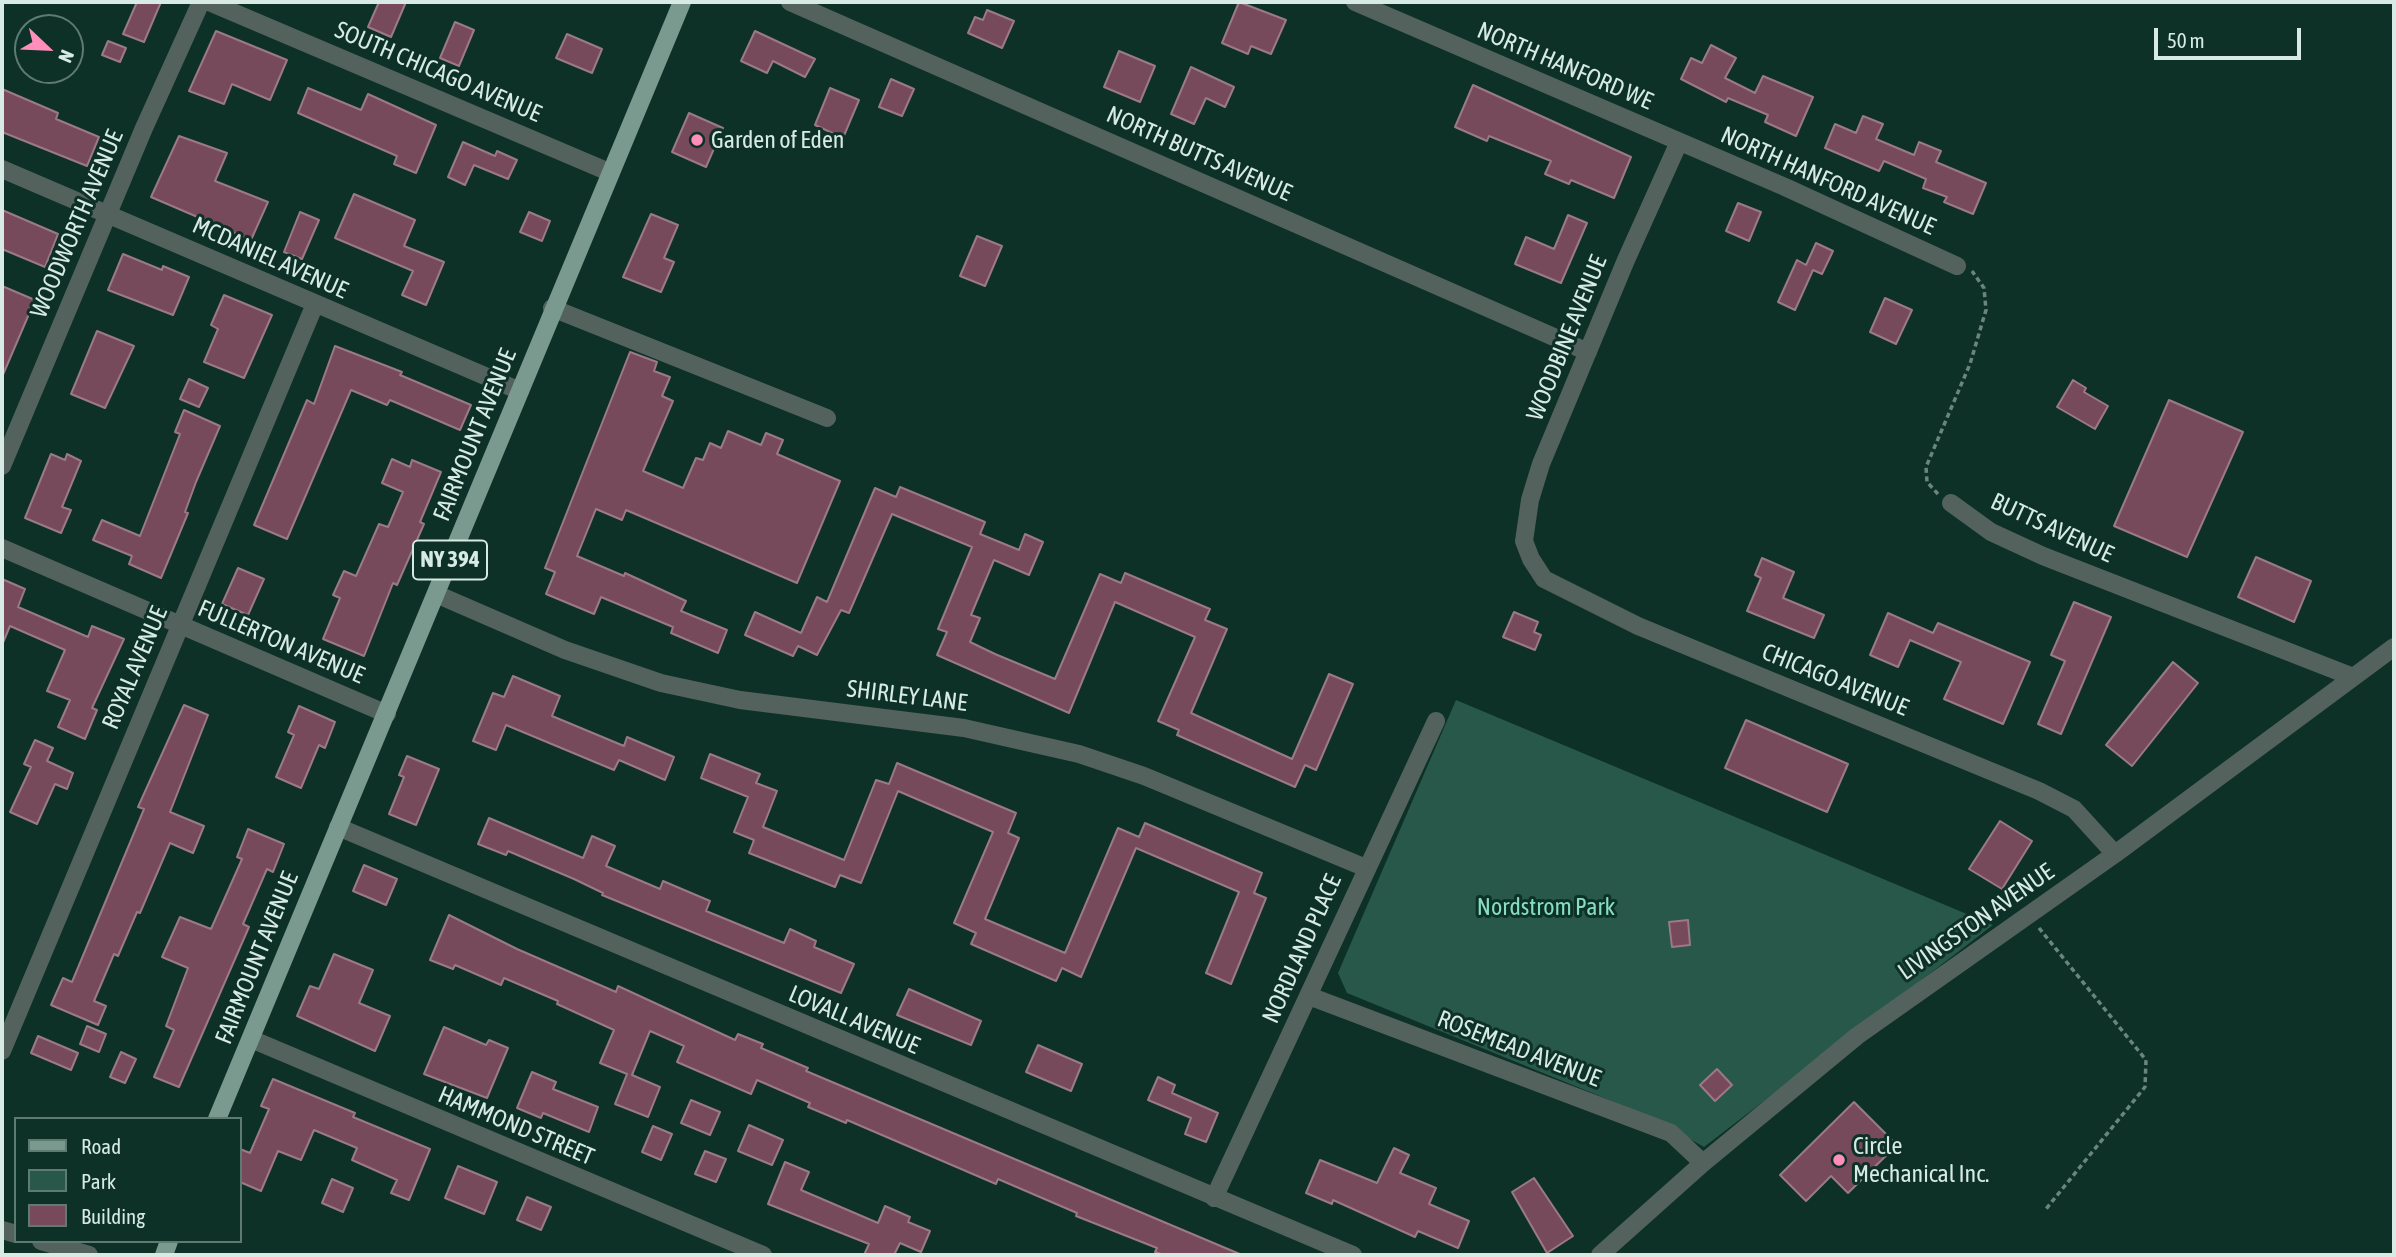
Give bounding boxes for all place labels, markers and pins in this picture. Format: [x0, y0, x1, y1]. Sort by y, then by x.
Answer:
place label: Garden of Eden [711, 126, 844, 154]
marker: Garden of Eden [689, 132, 705, 148]
place label: Circle Mechanical Inc. [1853, 1132, 1989, 1188]
marker: Circle Mechanical Inc. [1831, 1152, 1847, 1168]

